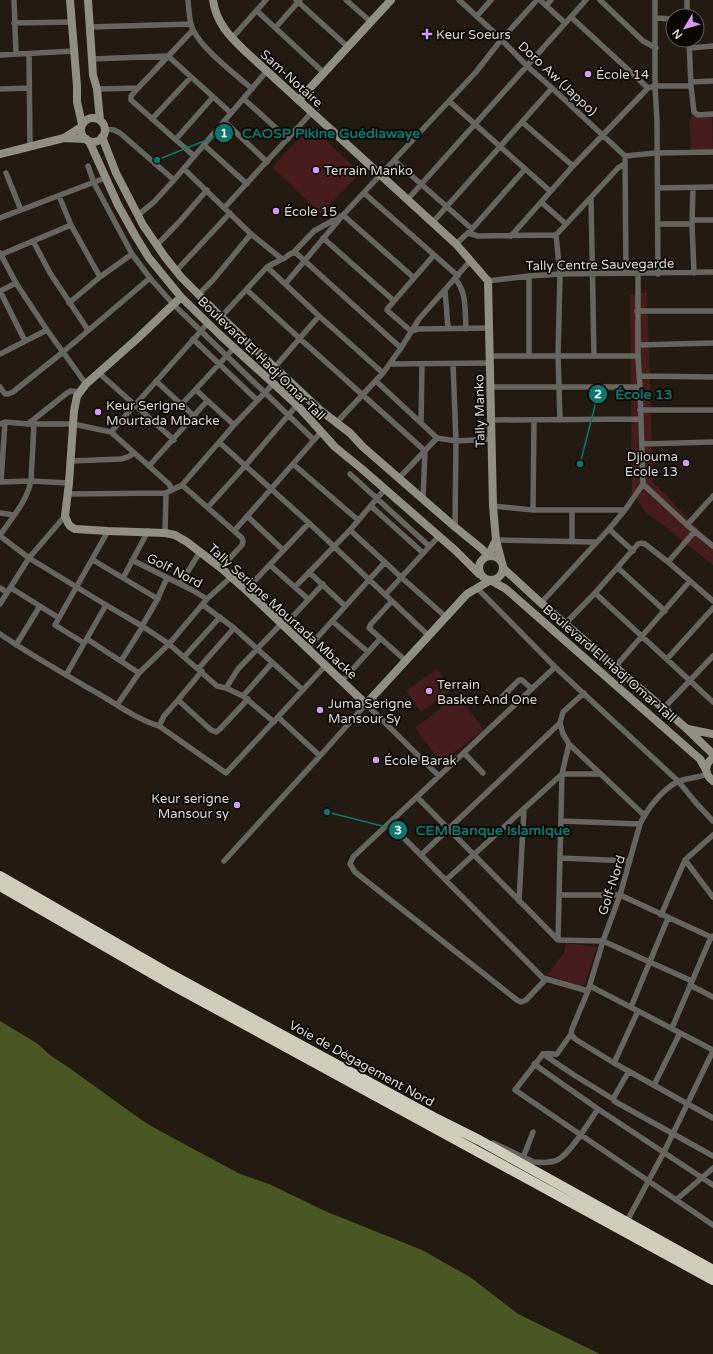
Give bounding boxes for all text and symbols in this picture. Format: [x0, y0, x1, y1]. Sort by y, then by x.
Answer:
north arrow [665, 8, 705, 48]
text: N [670, 26, 685, 41]
place label: Keur Soeurs [436, 27, 511, 43]
marker: Keur Soeurs [421, 28, 433, 40]
street label: Doro Aw (Jappo) [515, 38, 600, 119]
street label: Sam-Notaire [257, 47, 326, 111]
place label: École 14 [596, 67, 649, 83]
marker: École 14 [583, 69, 593, 79]
callout: CAOSP Pikine Guédiawaye [214, 120, 428, 146]
text: CAOSP Pikine Guédiawaye [242, 125, 420, 142]
text: 1 [220, 126, 228, 140]
place label: Terrain Manko [324, 163, 413, 179]
marker: Terrain Manko [311, 165, 321, 175]
place label: École 15 [284, 204, 337, 220]
marker: École 15 [271, 206, 281, 216]
street label: Tally Centre Sauvegarde [526, 256, 674, 274]
street label: Boulevard El Hadj Omar Tall [194, 293, 329, 424]
street label: Tally Manko [471, 374, 489, 448]
callout: École 13 [588, 381, 681, 407]
text: École 13 [615, 386, 673, 403]
text: 2 [594, 387, 602, 401]
place label: Keur Serigne Mourtada Mbacke [106, 398, 220, 429]
marker: Keur Serigne Mourtada Mbacke [93, 407, 103, 417]
place label: Djiouma Ecole 13 [625, 449, 678, 480]
marker: Djiouma Ecole 13 [681, 458, 691, 468]
street label: Tally Serigne Mourtada Mbacke [205, 541, 360, 683]
street label: Golf Nord [144, 550, 205, 592]
street label: Boulevard El Hadj Omar Tall [539, 601, 679, 726]
place label: Terrain Basket And One [437, 677, 537, 708]
marker: Terrain Basket And One [424, 686, 434, 696]
place label: Juma Serigne Mansour Sy [328, 696, 412, 727]
marker: Juma Serigne Mansour Sy [315, 705, 325, 715]
place label: École Barak [384, 753, 457, 769]
marker: École Barak [371, 755, 381, 765]
place label: Keur serigne Mansour sy [151, 791, 229, 822]
marker: Keur serigne Mansour sy [232, 800, 242, 810]
callout: CEM Banque Islamique [388, 817, 579, 843]
text: CEM Banque Islamique [416, 822, 570, 839]
text: 3 [394, 823, 402, 837]
street label: Golf-Nord [595, 853, 629, 917]
street label: Voie de Dégagement Nord [286, 1017, 437, 1111]

